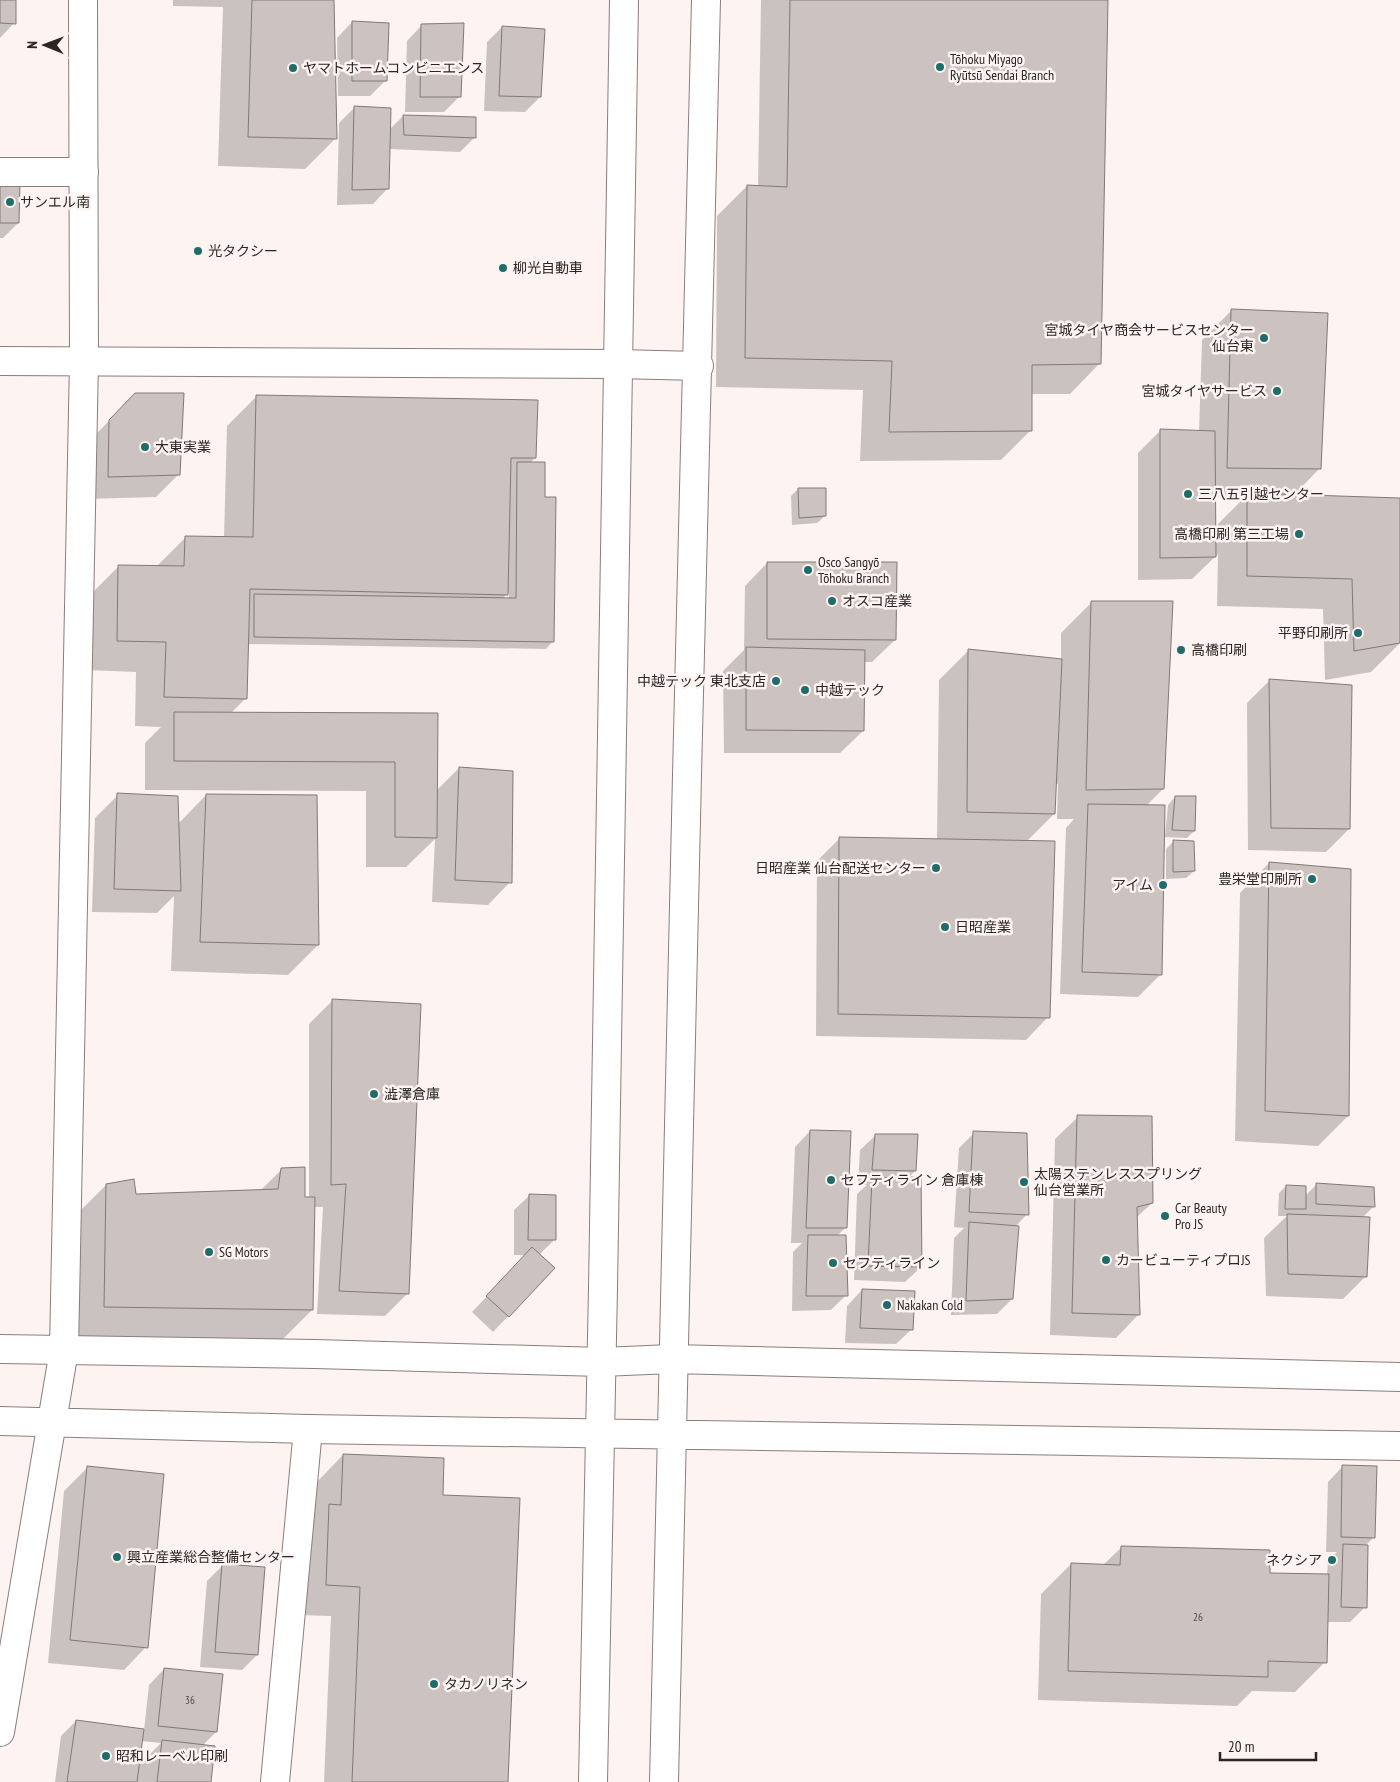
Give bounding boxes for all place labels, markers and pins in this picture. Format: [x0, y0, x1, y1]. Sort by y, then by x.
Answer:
place label: Tōhoku Miyago Ryūtsū Sendai Branch [950, 50, 1054, 84]
place label: ヤマトホームコンビニエンス [303, 59, 484, 77]
marker: Tōhoku Miyago Ryūtsū Sendai Branch [934, 61, 946, 73]
marker: ヤマトホームコンビニエンス [287, 62, 299, 74]
place label: サンエル南 [20, 193, 90, 211]
marker: サンエル南 [4, 196, 16, 208]
place label: 光タクシー [208, 242, 278, 260]
marker: 光タクシー [192, 245, 204, 257]
place label: 柳光自動車 [513, 259, 583, 277]
marker: 柳光自動車 [497, 262, 509, 274]
place label: 宮城タイヤ商会サービスセンター 仙台東 [1044, 321, 1254, 355]
marker: 宮城タイヤ商会サービスセンター 仙台東 [1258, 332, 1270, 344]
place label: 宮城タイヤサービス [1141, 382, 1267, 400]
marker: 宮城タイヤサービス [1271, 385, 1283, 397]
place label: 大東実業 [155, 438, 211, 456]
marker: 大東実業 [139, 441, 151, 453]
place label: 三八五引越センター [1198, 485, 1324, 503]
marker: 三八五引越センター [1182, 488, 1194, 500]
place label: 高橋印刷 第三工場 [1174, 525, 1289, 543]
marker: 高橋印刷 第三工場 [1293, 528, 1305, 540]
place label: Osco Sangyō Tōhoku Branch [818, 553, 889, 587]
marker: Osco Sangyō Tōhoku Branch [802, 564, 814, 576]
place label: オスコ産業 [842, 592, 912, 610]
marker: オスコ産業 [826, 595, 838, 607]
place label: 平野印刷所 [1278, 624, 1348, 642]
marker: 平野印刷所 [1352, 627, 1364, 639]
place label: 高橋印刷 [1191, 641, 1247, 659]
marker: 高橋印刷 [1175, 644, 1187, 656]
place label: 中越テック 東北支店 [637, 672, 766, 690]
marker: 中越テック 東北支店 [770, 675, 782, 687]
place label: 中越テック [815, 681, 885, 699]
marker: 中越テック [799, 684, 811, 696]
place label: 日昭産業 仙台配送センター [755, 859, 926, 877]
marker: 日昭産業 仙台配送センター [930, 862, 942, 874]
place label: 豊栄堂印刷所 [1218, 870, 1302, 888]
marker: 豊栄堂印刷所 [1306, 873, 1318, 885]
place label: アイム [1112, 876, 1153, 894]
marker: アイム [1157, 879, 1169, 891]
place label: 日昭産業 [955, 918, 1011, 936]
marker: 日昭産業 [939, 921, 951, 933]
place label: 澁澤倉庫 [384, 1085, 440, 1103]
marker: 澁澤倉庫 [368, 1088, 380, 1100]
place label: 太陽ステンレススプリング 仙台営業所 [1034, 1165, 1202, 1199]
place label: セフティライン 倉庫棟 [841, 1171, 983, 1189]
marker: セフティライン 倉庫棟 [825, 1174, 837, 1186]
marker: 太陽ステンレススプリング 仙台営業所 [1018, 1176, 1030, 1188]
place label: Car Beauty Pro JS [1175, 1199, 1227, 1233]
marker: Car Beauty Pro JS [1159, 1210, 1171, 1222]
place label: SG Motors [219, 1243, 268, 1261]
marker: SG Motors [203, 1246, 215, 1258]
place label: カービューティプロJS [1116, 1251, 1251, 1269]
place label: セフティライン [843, 1254, 940, 1272]
marker: カービューティプロJS [1100, 1254, 1112, 1266]
marker: セフティライン [827, 1257, 839, 1269]
place label: Nakakan Cold [897, 1296, 963, 1314]
marker: Nakakan Cold [881, 1299, 893, 1311]
place label: 興立産業総合整備センター [127, 1548, 295, 1566]
marker: 興立産業総合整備センター [111, 1551, 123, 1563]
place label: ネクシア [1266, 1551, 1322, 1569]
marker: ネクシア [1326, 1554, 1338, 1566]
place label: タカノリネン [444, 1675, 528, 1693]
marker: タカノリネン [428, 1678, 440, 1690]
place label: 昭和レーベル印刷 [116, 1747, 228, 1765]
marker: 昭和レーベル印刷 [100, 1750, 112, 1762]

